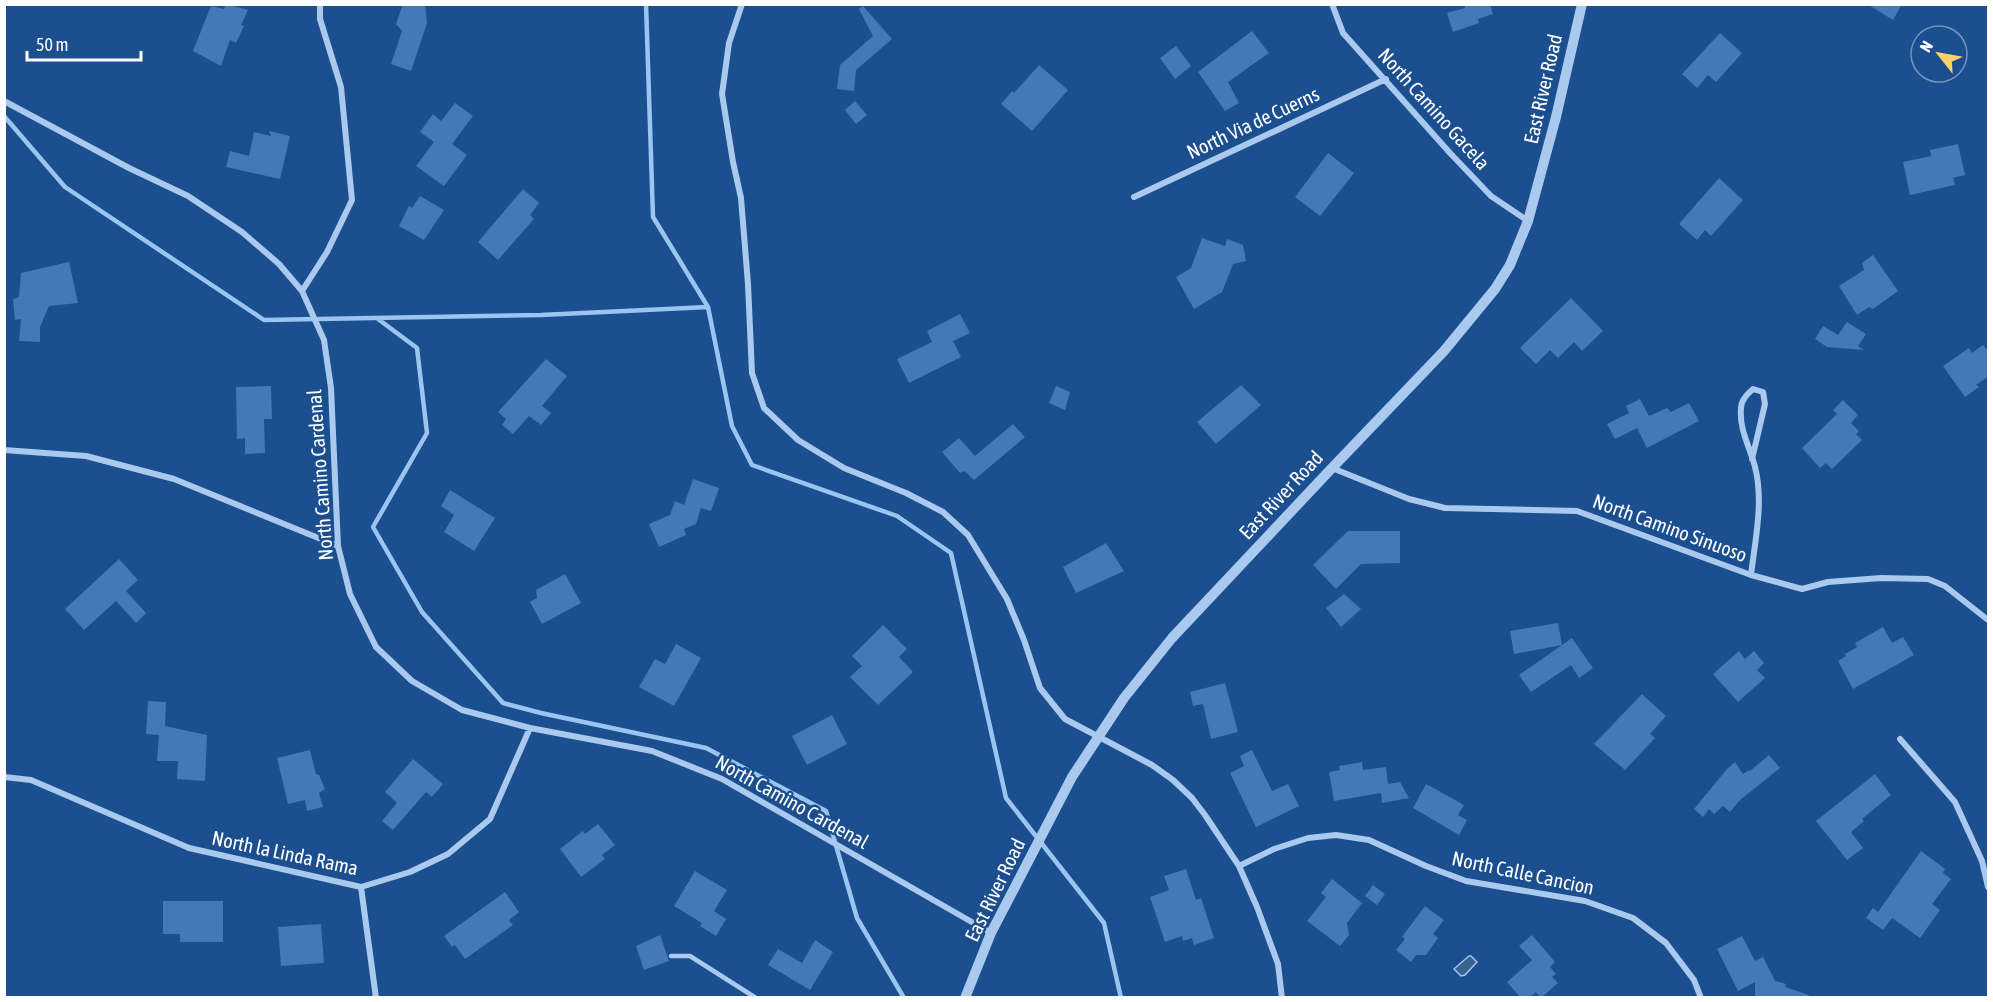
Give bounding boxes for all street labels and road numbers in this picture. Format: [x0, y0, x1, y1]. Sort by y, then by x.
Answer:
street label: East River Road [1519, 32, 1566, 146]
street label: North Camino Gacela [1374, 43, 1495, 174]
street label: North Via de Cuerns [1183, 82, 1323, 163]
street label: North Camino Cardenal [302, 388, 337, 561]
street label: East River Road [1234, 446, 1327, 543]
street label: North Camino Sinuoso [1590, 489, 1750, 566]
street label: North Camino Cardenal [712, 750, 873, 853]
street label: North la Linda Rama [210, 826, 360, 879]
street label: East River Road [960, 834, 1029, 945]
street label: North Calle Cancion [1450, 846, 1596, 899]

